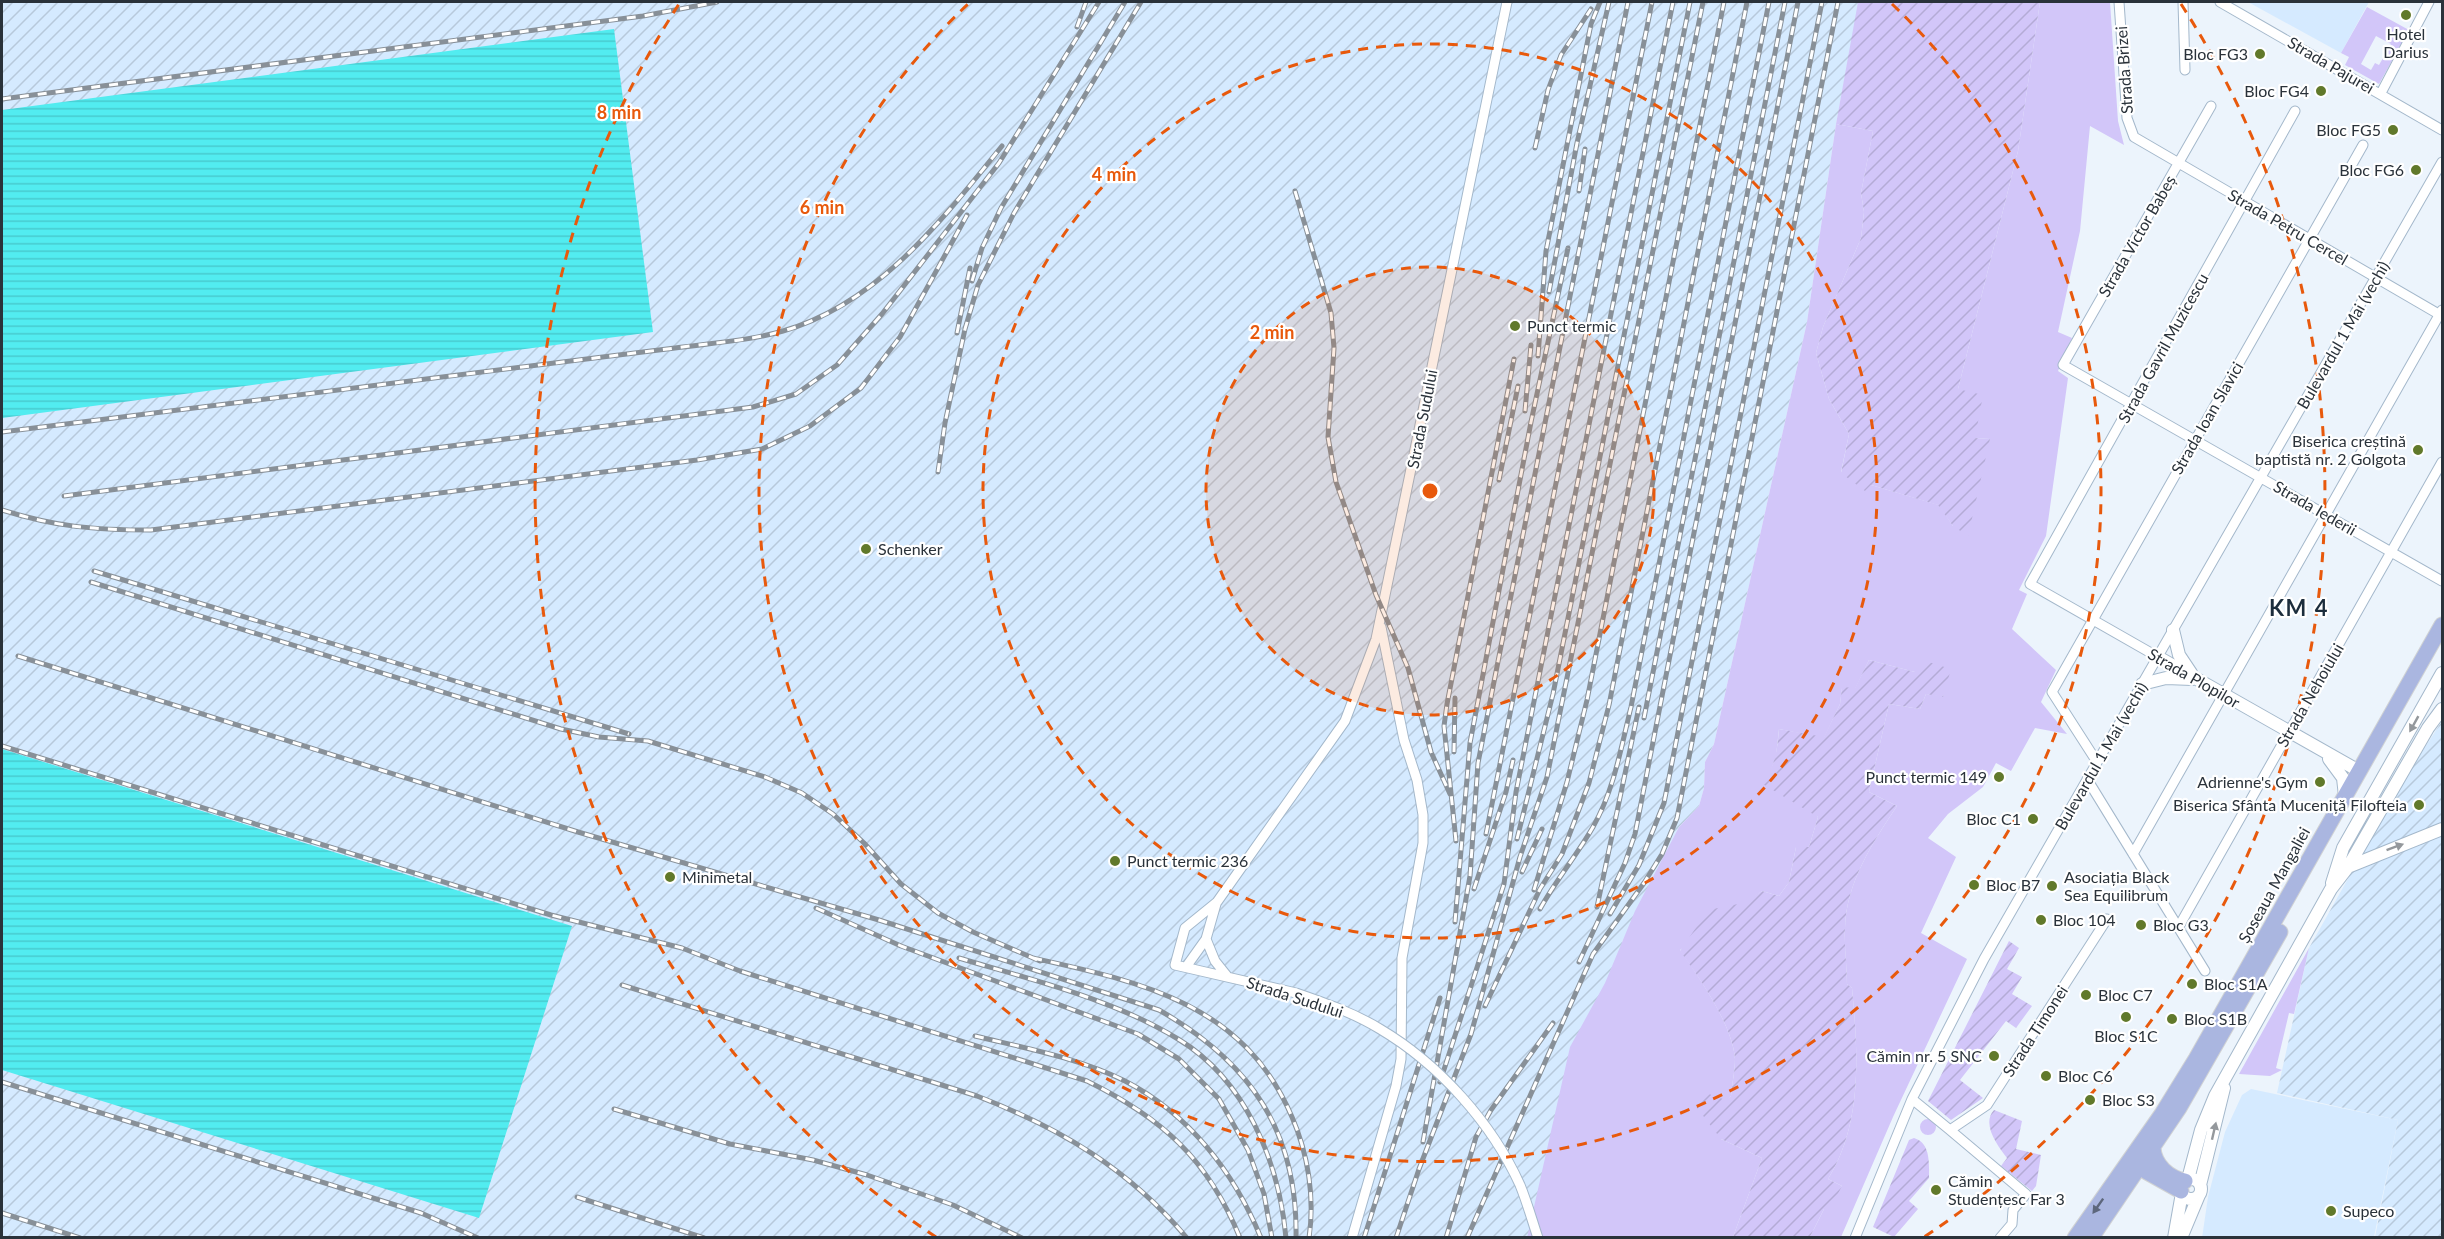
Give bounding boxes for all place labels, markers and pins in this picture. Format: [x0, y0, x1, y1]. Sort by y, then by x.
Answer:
marker: Hotel Darius [2399, 8, 2413, 22]
place label: Hotel Darius [2383, 24, 2429, 61]
place label: Bloc FG3 [2183, 44, 2248, 63]
marker: Bloc FG3 [2253, 47, 2267, 61]
place label: Bloc FG4 [2244, 81, 2309, 100]
marker: Bloc FG4 [2314, 84, 2328, 98]
place label: Bloc FG5 [2316, 120, 2381, 139]
marker: Bloc FG5 [2386, 123, 2400, 137]
place label: Bloc FG6 [2339, 160, 2404, 179]
marker: Bloc FG6 [2409, 163, 2423, 177]
place label: Punct termic [1527, 316, 1617, 335]
marker: Punct termic [1508, 319, 1522, 333]
place label: Biserica creștină baptistă nr. 2 Golgota [2255, 431, 2406, 468]
marker: Biserica creștină baptistă nr. 2 Golgota [2411, 443, 2425, 457]
centre of rings [1420, 481, 1440, 501]
place label: Schenker [878, 539, 943, 558]
marker: Schenker [859, 542, 873, 556]
place label: Punct termic 149 [1866, 767, 1987, 786]
marker: Punct termic 149 [1992, 770, 2006, 784]
place label: Adrienne's Gym [2197, 772, 2308, 791]
marker: Adrienne's Gym [2313, 775, 2327, 789]
place label: Biserica Sfânta Muceniță Filofteia [2173, 795, 2407, 814]
marker: Biserica Sfânta Muceniță Filofteia [2412, 798, 2426, 812]
place label: Bloc C1 [1966, 809, 2021, 828]
marker: Bloc C1 [2026, 812, 2040, 826]
place label: Punct termic 236 [1127, 851, 1248, 870]
marker: Punct termic 236 [1108, 854, 1122, 868]
place label: Minimetal [682, 867, 752, 886]
place label: Asociația Black Sea Equilibrum [2064, 867, 2170, 904]
marker: Minimetal [663, 870, 677, 884]
place label: Bloc B7 [1986, 875, 2040, 894]
marker: Bloc B7 [1967, 878, 1981, 892]
marker: Asociația Black Sea Equilibrum [2045, 879, 2059, 893]
place label: Bloc 104 [2053, 910, 2116, 929]
marker: Bloc 104 [2034, 913, 2048, 927]
place label: Bloc G3 [2153, 915, 2209, 934]
marker: Bloc G3 [2134, 918, 2148, 932]
place label: Bloc S1A [2204, 974, 2268, 993]
marker: Bloc S1A [2185, 977, 2199, 991]
place label: Bloc C7 [2098, 985, 2153, 1004]
marker: Bloc C7 [2079, 988, 2093, 1002]
place label: Bloc S1B [2184, 1009, 2247, 1028]
marker: Bloc S1C [2119, 1010, 2133, 1024]
marker: Bloc S1B [2165, 1012, 2179, 1026]
place label: Bloc S1C [2094, 1026, 2158, 1045]
place label: Cămin nr. 5 SNC [1866, 1046, 1982, 1065]
marker: Cămin nr. 5 SNC [1987, 1049, 2001, 1063]
place label: Bloc C6 [2058, 1066, 2113, 1085]
marker: Bloc C6 [2039, 1069, 2053, 1083]
place label: Bloc S3 [2102, 1090, 2155, 1109]
marker: Bloc S3 [2083, 1093, 2097, 1107]
place label: Cămin Studențesc Far 3 [1948, 1171, 2065, 1208]
marker: Cămin Studențesc Far 3 [1929, 1183, 1943, 1197]
place label: Supeco [2343, 1201, 2394, 1220]
marker: Supeco [2324, 1204, 2338, 1218]

